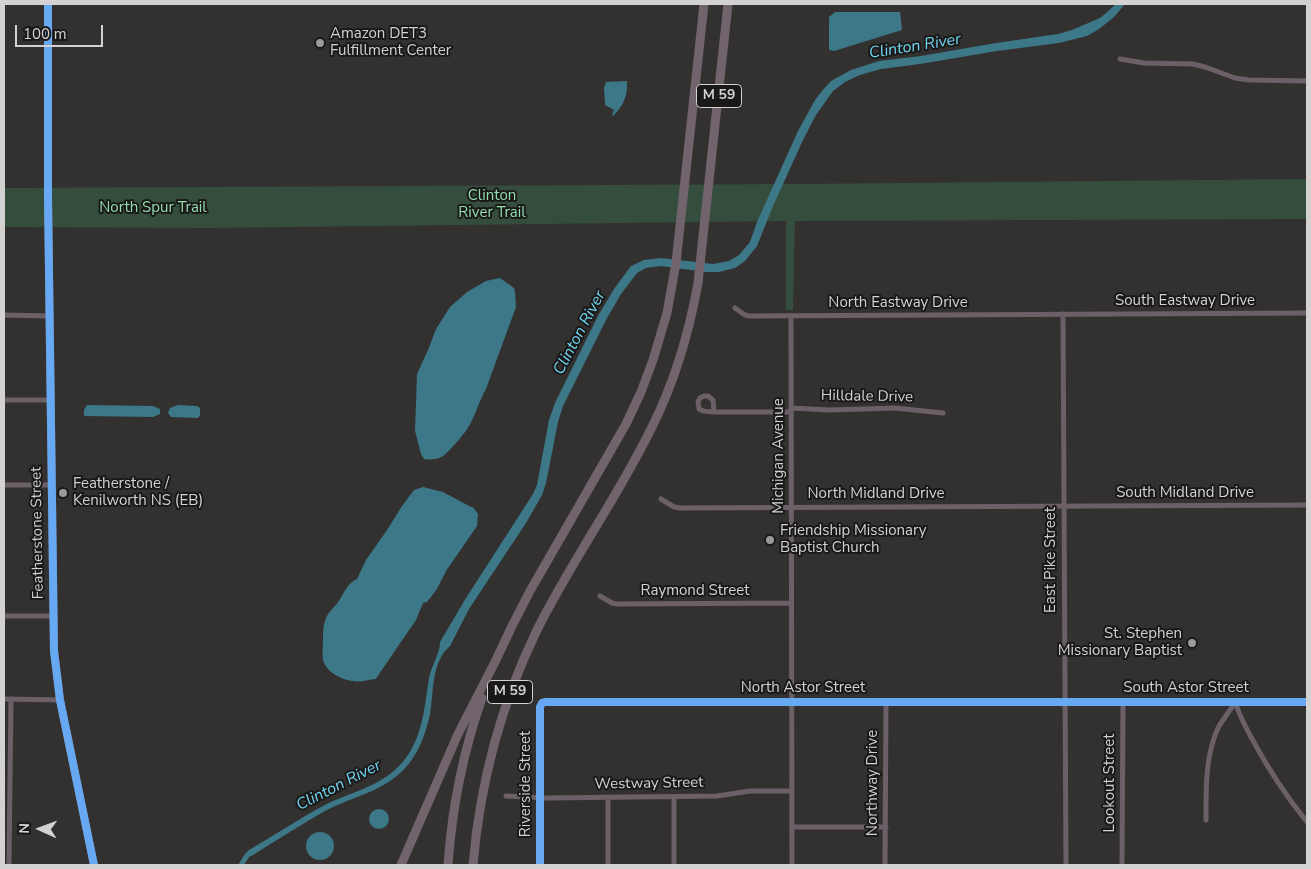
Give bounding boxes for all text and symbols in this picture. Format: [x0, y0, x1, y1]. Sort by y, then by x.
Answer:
scale bar [18, 15, 105, 47]
text: 100 m [23, 24, 67, 44]
place label: Amazon DET3 Fulfillment Center [330, 25, 451, 60]
water label: Clinton River [868, 30, 962, 64]
marker: Amazon DET3 Fulfillment Center [314, 37, 326, 49]
road number: M 59 [696, 84, 742, 108]
park label: Clinton River Trail [458, 187, 526, 222]
park label: North Spur Trail [99, 199, 207, 217]
water label: Clinton River [550, 288, 610, 378]
street label: South Eastway Drive [1115, 292, 1255, 310]
street label: North Eastway Drive [828, 294, 968, 312]
street label: Hilldale Drive [821, 387, 913, 407]
street label: Michigan Avenue [770, 398, 788, 514]
street label: Featherstone Street [28, 466, 48, 600]
place label: Featherstone / Kenilworth NS (EB) [73, 475, 203, 510]
street label: South Midland Drive [1116, 484, 1254, 502]
street label: North Midland Drive [808, 485, 944, 503]
marker: Featherstone / Kenilworth NS (EB) [57, 487, 69, 499]
street label: East Pike Street [1042, 507, 1060, 613]
place label: Friendship Missionary Baptist Church [780, 522, 927, 557]
marker: Friendship Missionary Baptist Church [764, 534, 776, 546]
street label: Raymond Street [641, 582, 749, 600]
place label: St. Stephen Missionary Baptist [1058, 625, 1182, 660]
marker: St. Stephen Missionary Baptist [1186, 637, 1198, 649]
street label: North Astor Street [741, 679, 865, 697]
street label: South Astor Street [1123, 679, 1249, 697]
road number: M 59 [488, 680, 532, 704]
street label: Northway Drive [864, 730, 882, 836]
street label: Riverside Street [517, 731, 535, 837]
street label: Lookout Street [1101, 734, 1119, 832]
water label: Clinton River [293, 756, 385, 816]
street label: Westway Street [594, 774, 704, 794]
north arrow [15, 804, 65, 854]
text: N [15, 823, 34, 834]

